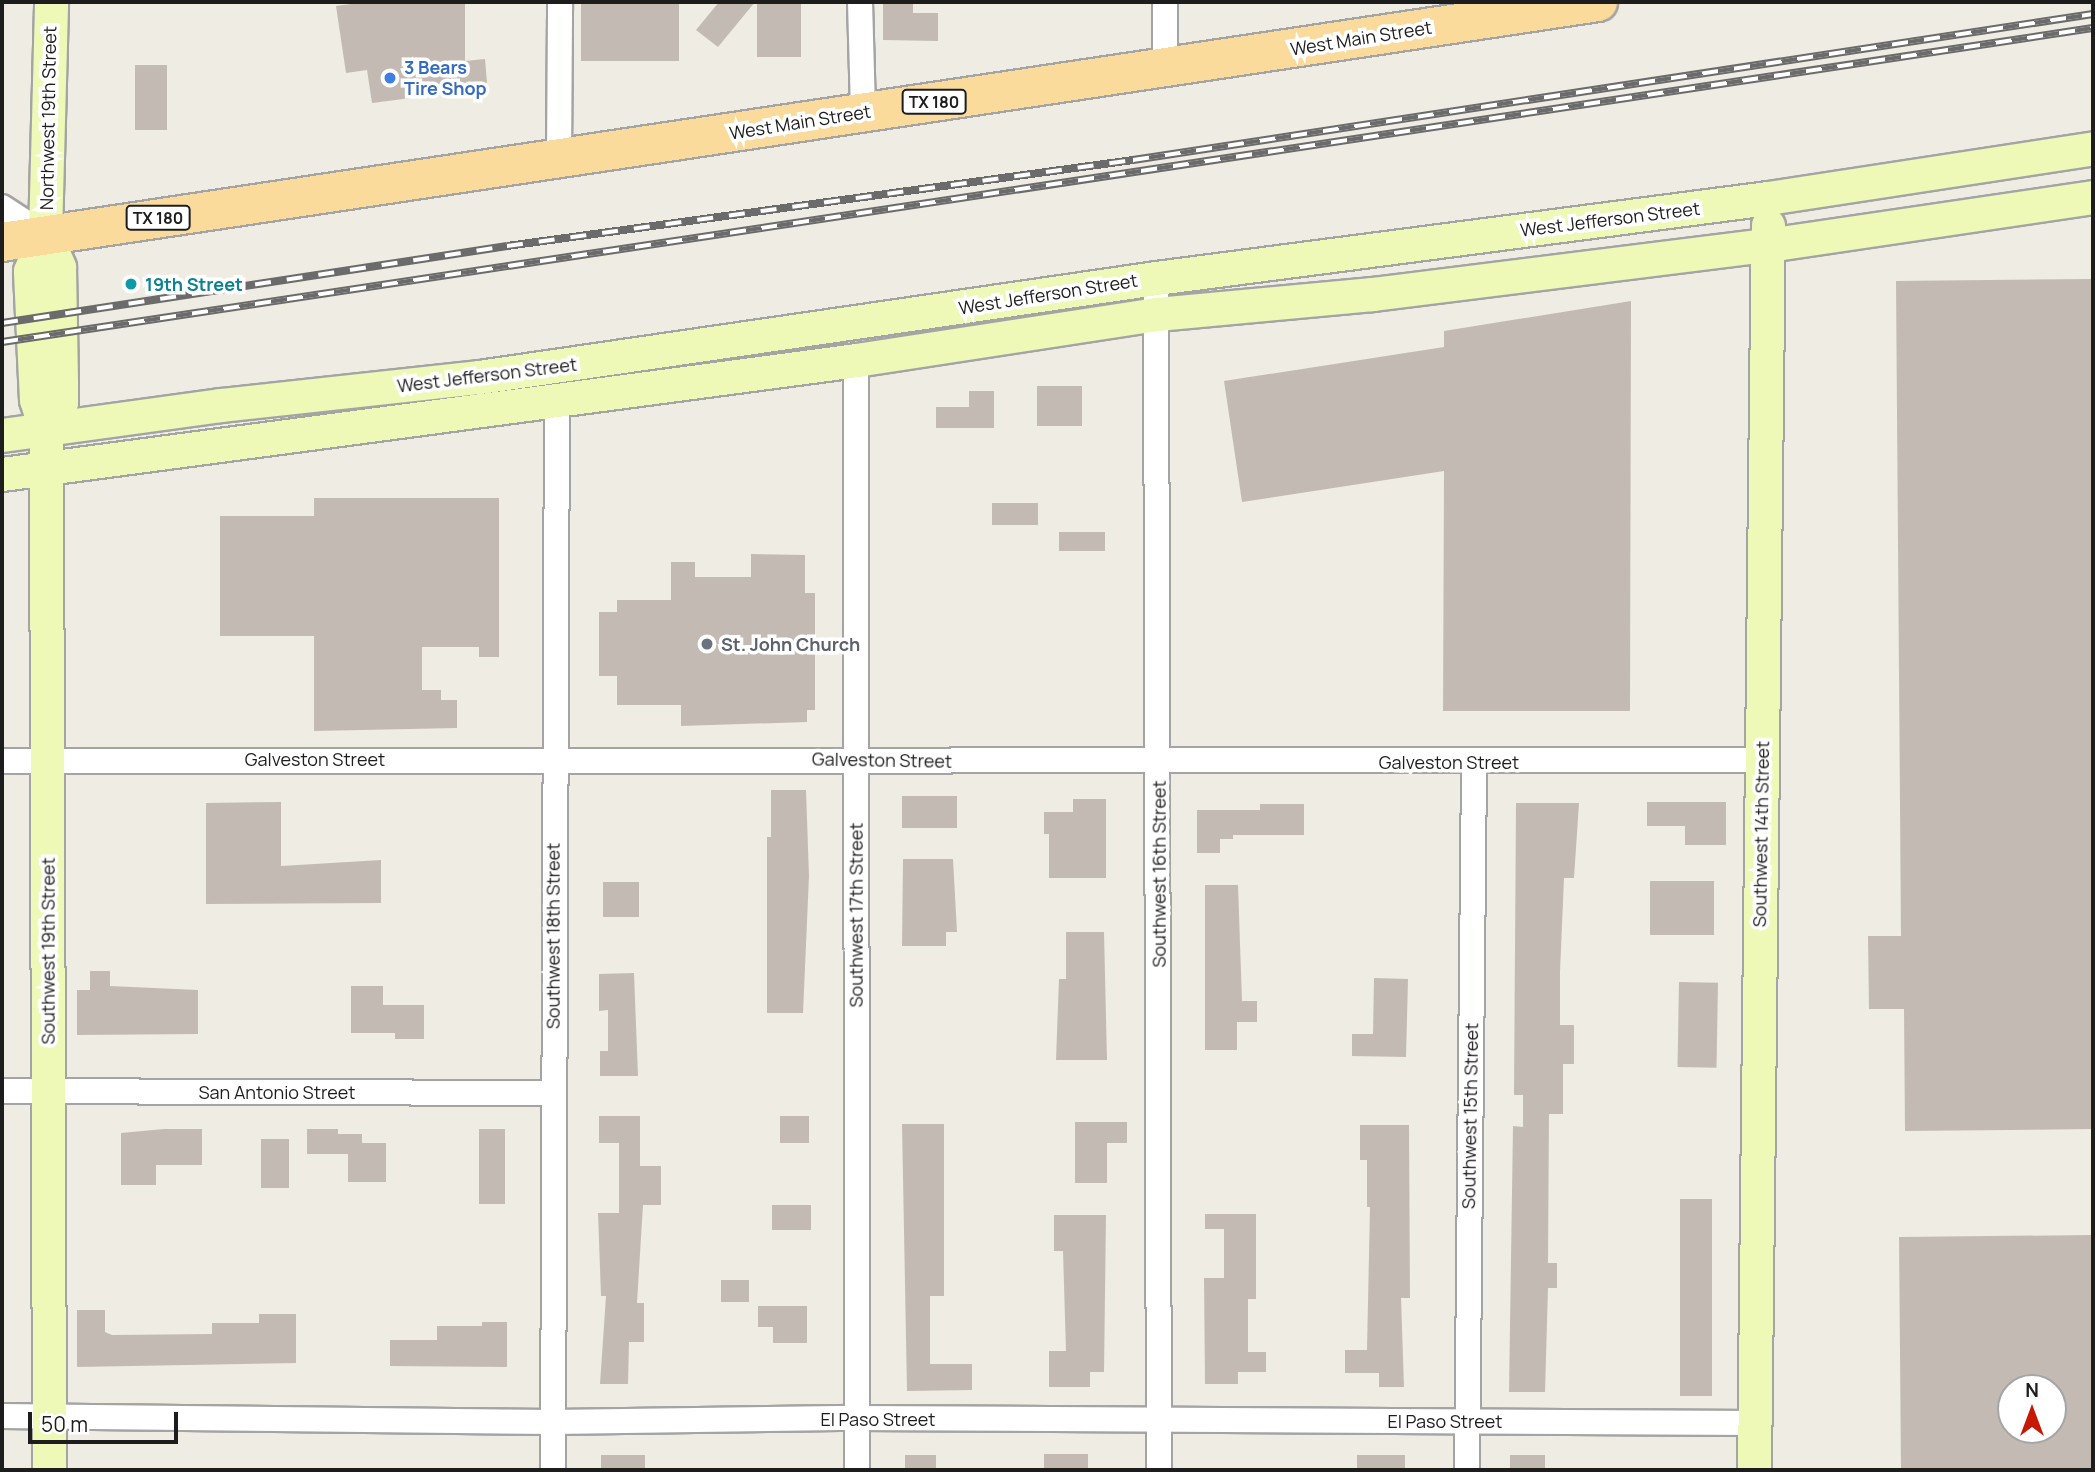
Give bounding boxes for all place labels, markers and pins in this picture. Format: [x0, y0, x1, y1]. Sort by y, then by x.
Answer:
place label: 3 Bears Tire Shop [404, 57, 487, 100]
marker: 3 Bears Tire Shop [382, 70, 398, 86]
place label: 19th Street [145, 273, 243, 295]
marker: 19th Street [123, 276, 139, 292]
place label: St. John Church [721, 633, 860, 655]
marker: St. John Church [699, 636, 715, 652]

